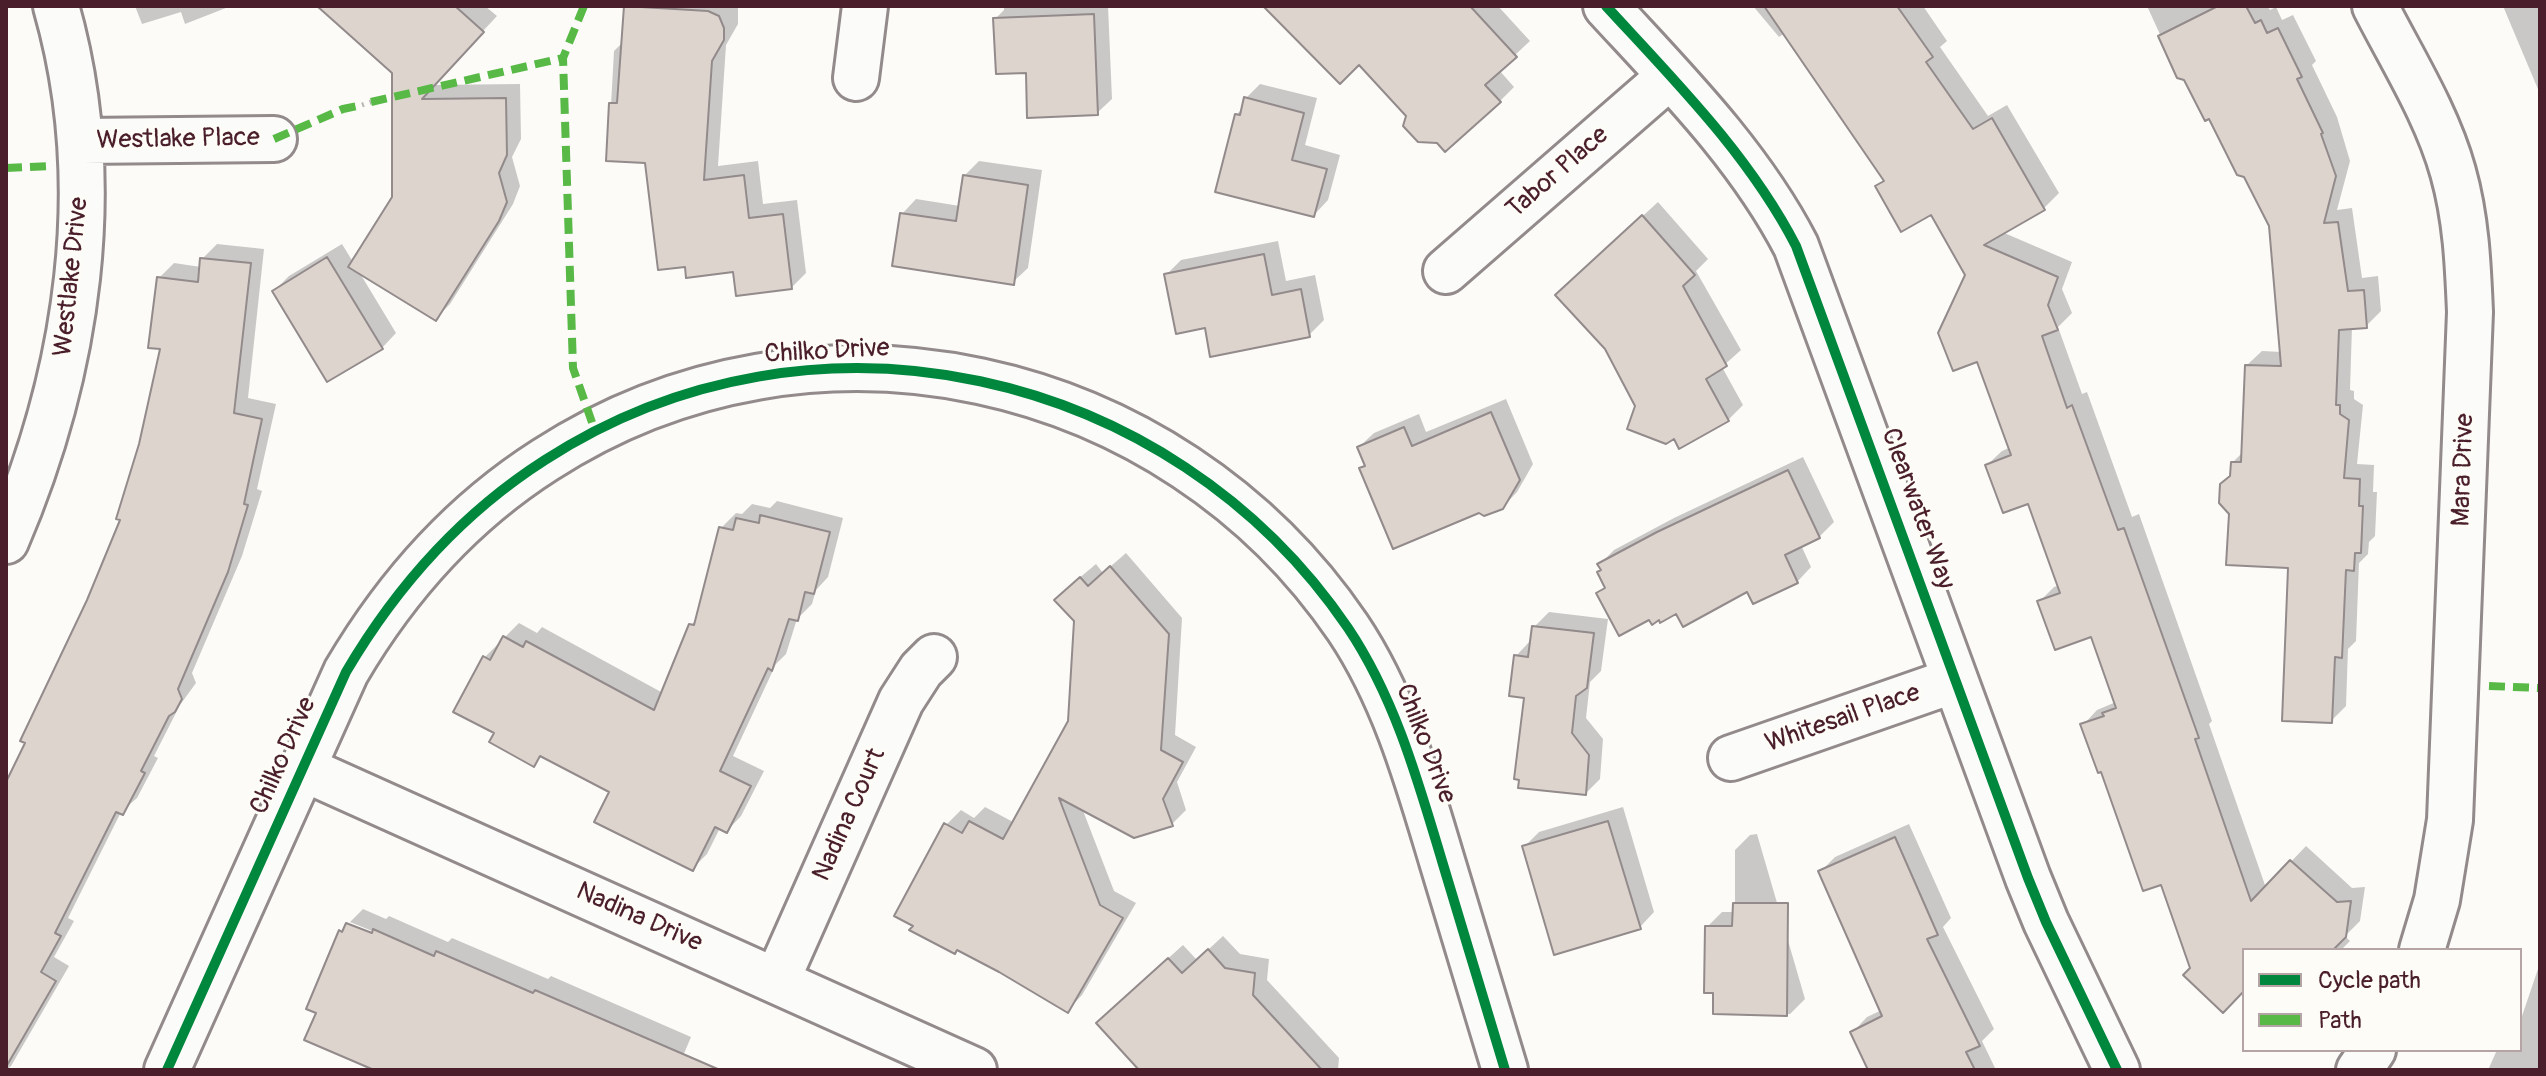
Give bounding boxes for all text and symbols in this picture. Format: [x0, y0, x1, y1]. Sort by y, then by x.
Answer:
street label: Tabor Place [1500, 120, 1616, 226]
street label: Westlake Place [96, 123, 260, 157]
street label: Westlake Drive [48, 196, 96, 358]
street label: Chilko Drive [764, 333, 890, 371]
street label: Mara Drive [2446, 413, 2482, 527]
street label: Clearwater Way [1873, 424, 1961, 594]
street label: Whitesail Place [1762, 678, 1924, 760]
street label: Chilko Drive [1388, 680, 1462, 808]
street label: Chilko Drive [244, 692, 324, 820]
street label: Nadina Court [807, 744, 893, 886]
street label: Nadina Drive [571, 876, 707, 960]
legend [2242, 948, 2522, 1052]
text: Cycle path [2318, 966, 2421, 995]
text: Path [2318, 1006, 2362, 1035]

